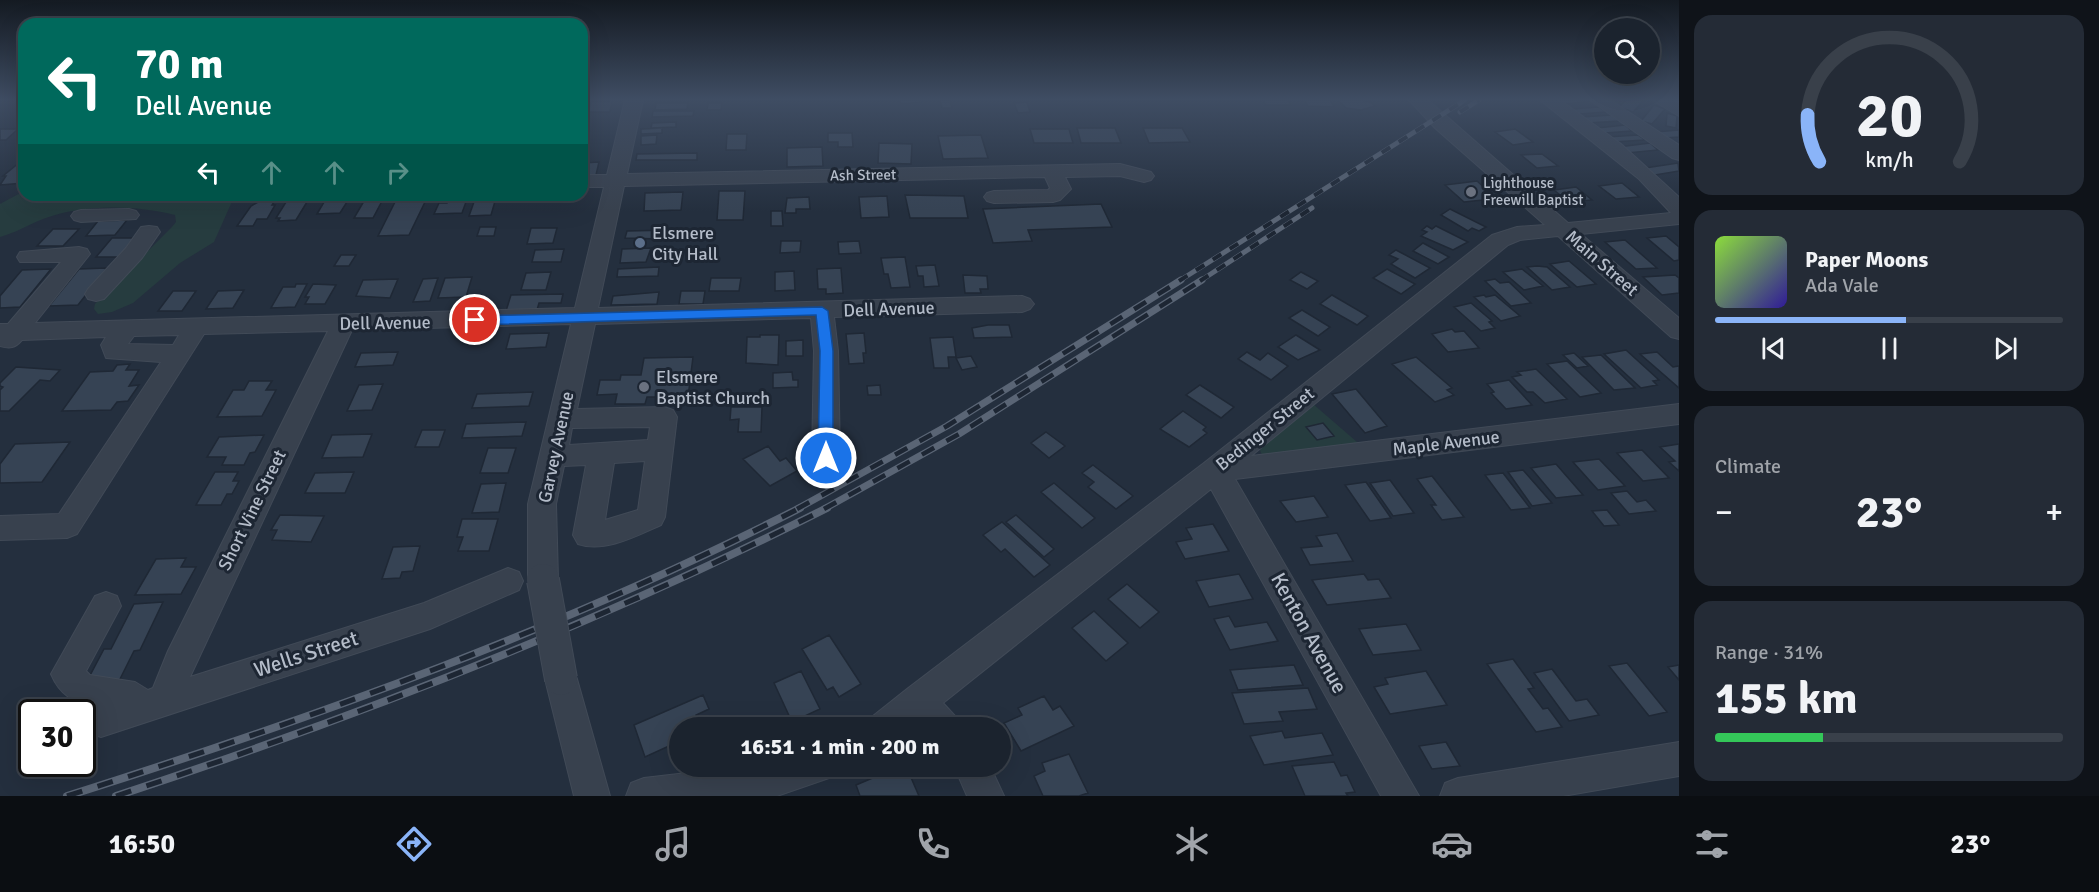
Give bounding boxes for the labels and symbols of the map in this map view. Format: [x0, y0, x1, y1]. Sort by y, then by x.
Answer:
street label: Ash Street [830, 165, 896, 185]
place label: Lighthouse Freewill Baptist [1483, 174, 1583, 209]
marker: Lighthouse Freewill Baptist [1464, 185, 1478, 199]
place label: Elsmere City Hall [652, 222, 718, 265]
street label: Main Street [1561, 225, 1643, 301]
marker: Elsmere City Hall [633, 236, 647, 250]
pin [449, 294, 500, 345]
street label: Dell Avenue [843, 296, 935, 322]
street label: Dell Avenue [339, 311, 431, 335]
place label: Elsmere Baptist Church [656, 366, 770, 409]
marker: Elsmere Baptist Church [637, 380, 651, 394]
street label: Bedinger Street [1211, 383, 1319, 475]
street label: Garvey Avenue [533, 389, 579, 505]
position arrow [794, 426, 858, 490]
street label: Maple Avenue [1391, 426, 1501, 460]
street label: Short Vine Street [213, 446, 291, 574]
street label: Kenton Avenue [1265, 568, 1353, 698]
street label: Wells Street [251, 625, 361, 683]
speed limit sign: 30 [18, 699, 96, 777]

